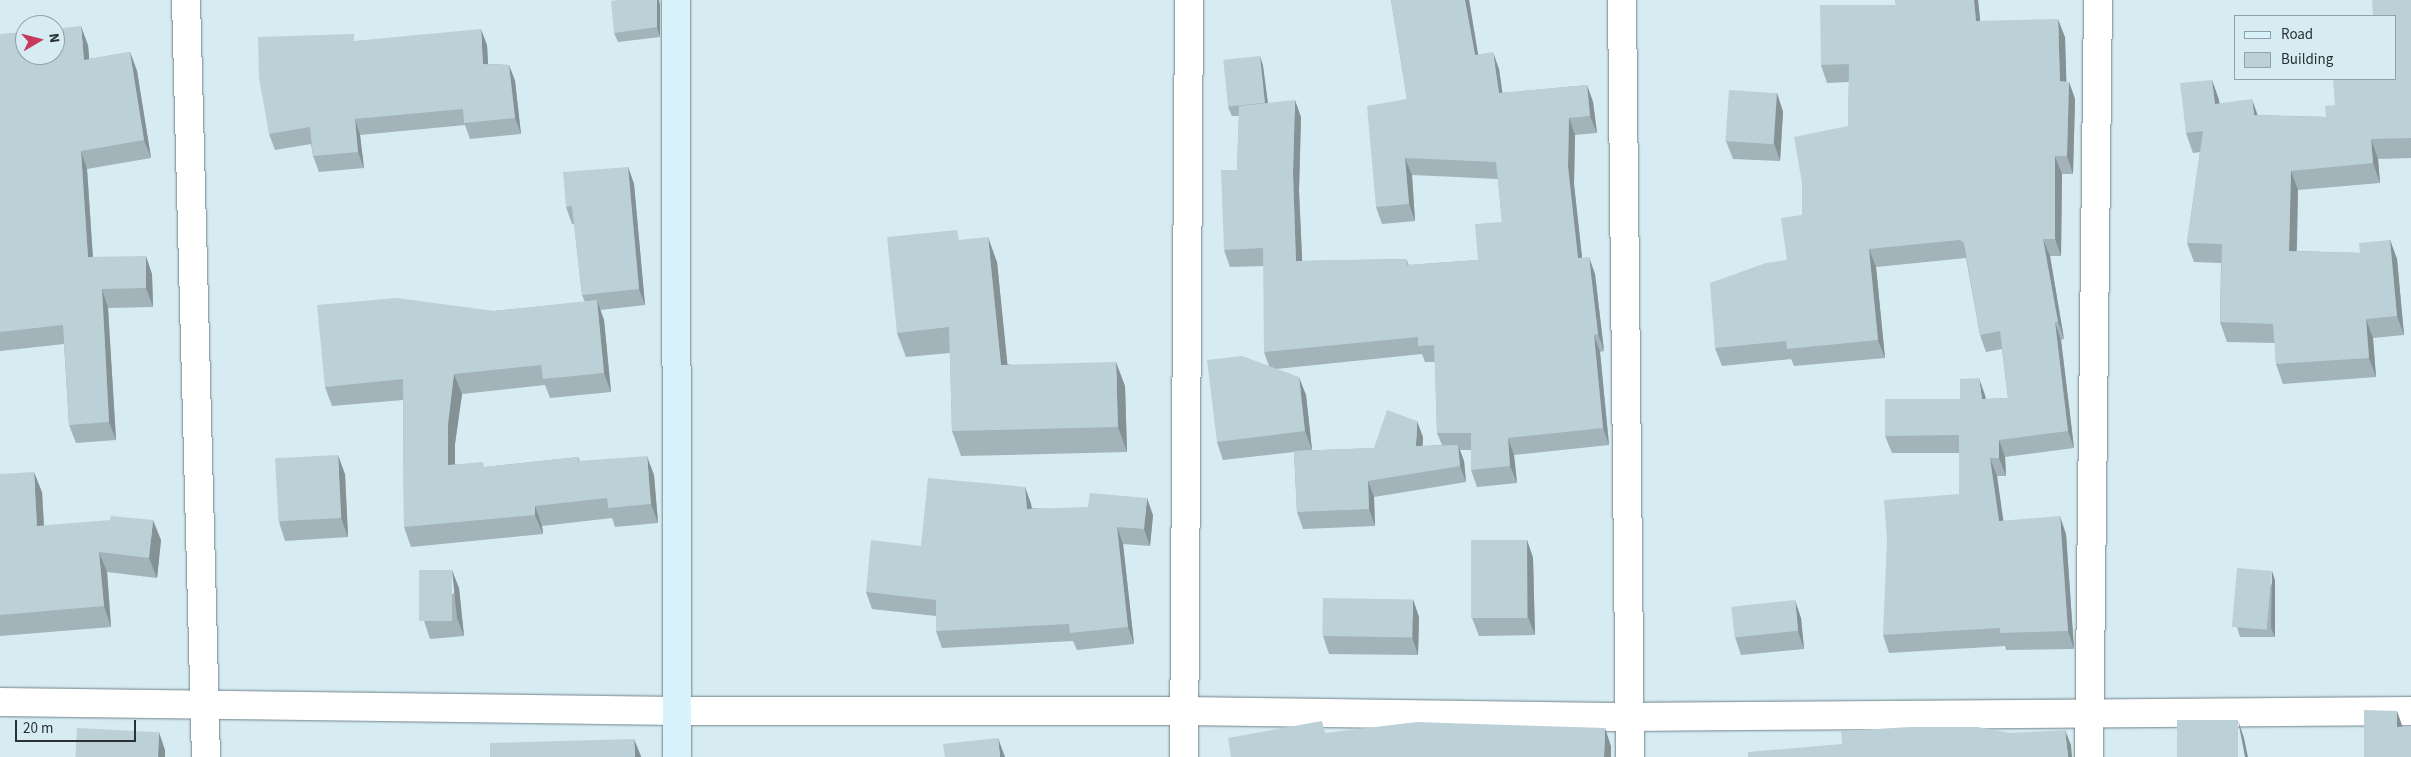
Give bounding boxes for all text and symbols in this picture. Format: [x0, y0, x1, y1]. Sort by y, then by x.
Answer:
north arrow [15, 15, 65, 65]
legend [2234, 15, 2396, 80]
text: Road [2281, 24, 2313, 45]
text: N [43, 32, 64, 44]
text: Building [2281, 49, 2333, 70]
scale bar [18, 710, 139, 742]
text: 20 m [23, 718, 53, 739]

